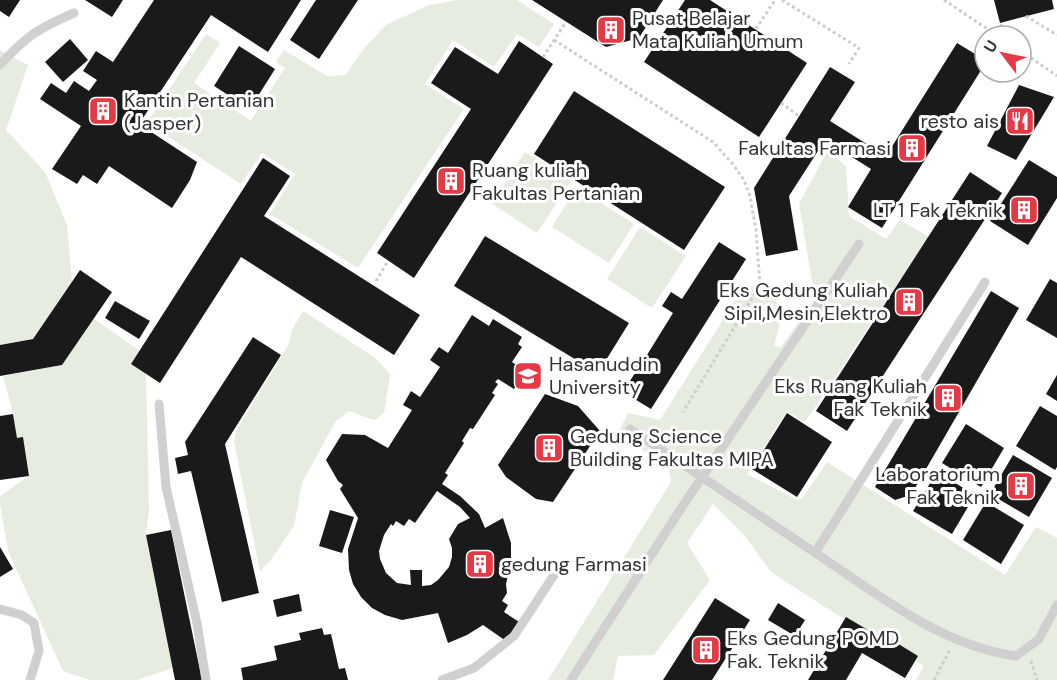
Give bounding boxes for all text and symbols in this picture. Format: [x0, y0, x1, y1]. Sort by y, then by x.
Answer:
place label: Pusat Belajar Mata Kuliah Umum [632, 5, 803, 54]
building icon: Pusat Belajar Mata Kuliah Umum [595, 14, 627, 46]
north arrow [973, 24, 1033, 84]
text: U [979, 36, 1003, 57]
place label: Kantin Pertanian (Jasper) [124, 87, 274, 136]
building icon: Kantin Pertanian (Jasper) [87, 95, 119, 127]
restaurant icon: resto ais [1004, 105, 1036, 137]
place label: resto ais [921, 108, 999, 134]
building icon: Fakultas Farmasi [896, 132, 928, 164]
place label: Fakultas Farmasi [738, 135, 891, 161]
place label: Ruang kuliah Fakultas Pertanian [472, 157, 640, 206]
building icon: Ruang kuliah Fakultas Pertanian [435, 165, 467, 197]
building icon: LT 1 Fak Teknik [1008, 194, 1040, 226]
place label: LT 1 Fak Teknik [873, 197, 1003, 223]
place label: Eks Gedung Kuliah Sipil,Mesin,Elektro [719, 277, 888, 326]
building icon: Eks Gedung Kuliah Sipil,Mesin,Elektro [893, 286, 925, 318]
place label: Hasanuddin University [549, 351, 659, 400]
school or university icon: Hasanuddin University [512, 360, 544, 392]
place label: Eks Ruang Kuliah Fak Teknik [774, 373, 927, 422]
building icon: Eks Ruang Kuliah Fak Teknik [932, 382, 964, 414]
place label: Gedung Science Building Fakultas MIPA [570, 423, 774, 472]
building icon: Gedung Science Building Fakultas MIPA [533, 432, 565, 464]
place label: Laboratorium Fak Teknik [875, 461, 1000, 510]
building icon: Laboratorium Fak Teknik [1005, 470, 1037, 502]
building icon: gedung Farmasi [464, 548, 496, 580]
place label: gedung Farmasi [501, 551, 647, 577]
place label: Eks Gedung POMD Fak. Teknik [727, 625, 899, 674]
building icon: Eks Gedung POMD Fak. Teknik [690, 634, 722, 666]

